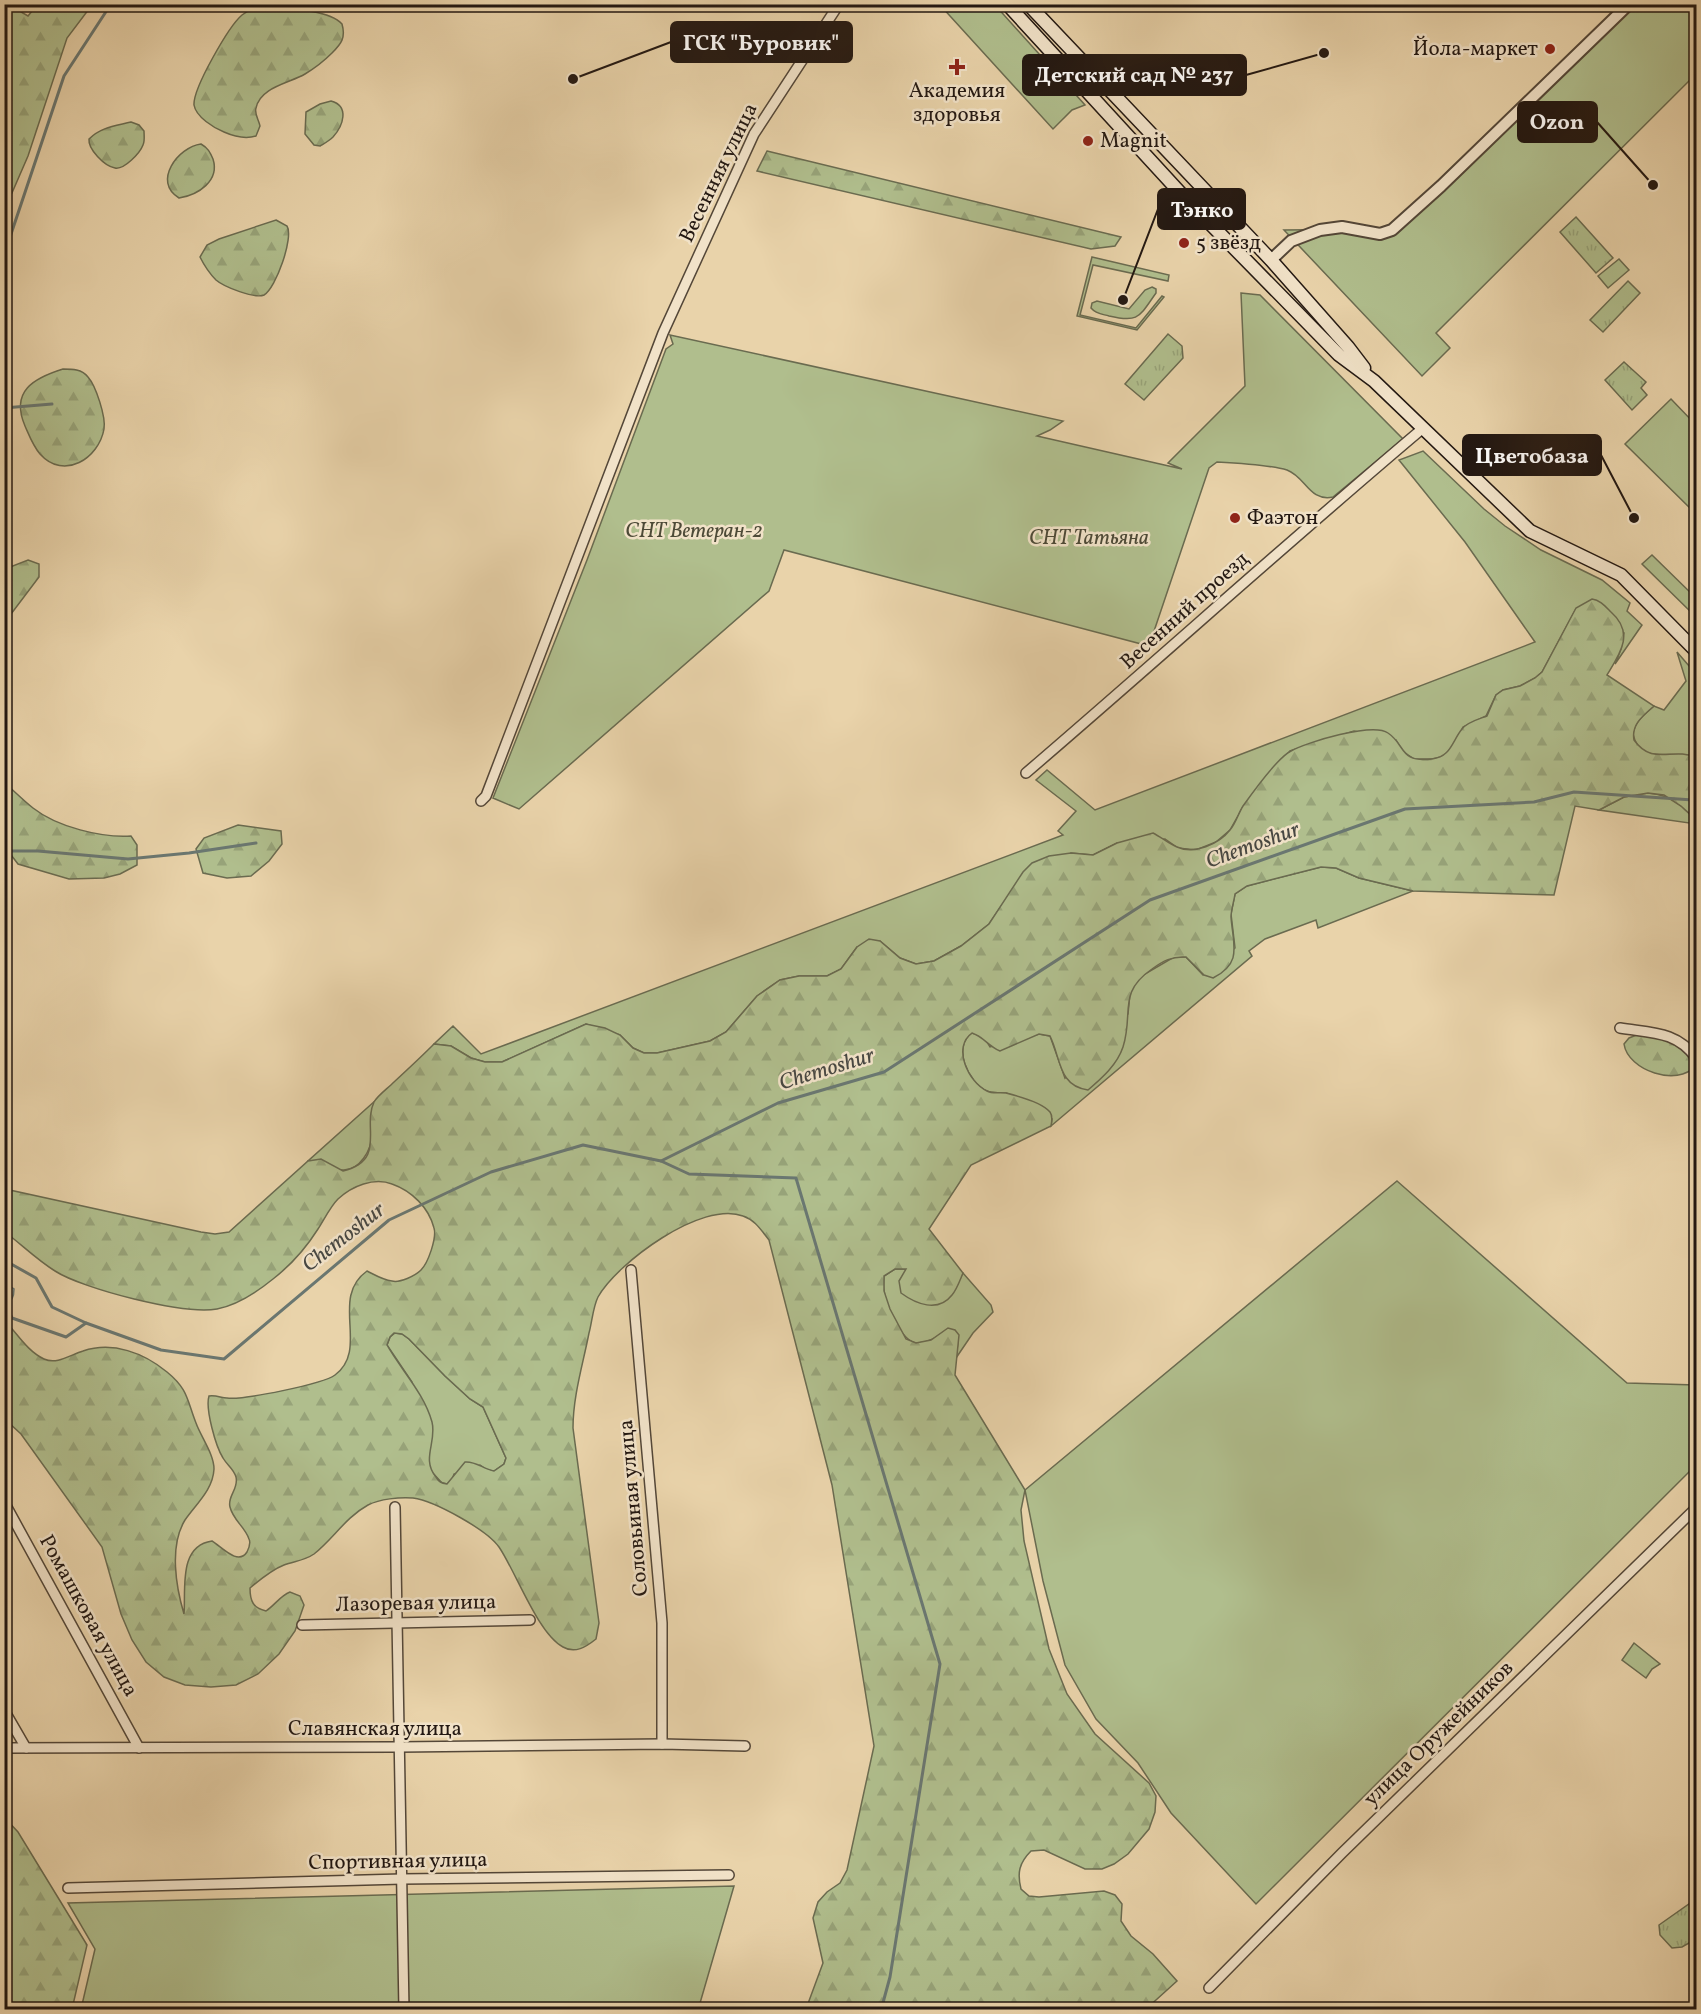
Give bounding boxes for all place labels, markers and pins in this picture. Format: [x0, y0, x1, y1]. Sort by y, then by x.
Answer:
callout: ГСК "Буровик" [671, 22, 852, 62]
place label: Йола-маркет [1413, 35, 1538, 64]
marker: Йола-маркет [1543, 42, 1557, 56]
callout: Детский сад № 237 [1023, 55, 1246, 95]
marker: Академия здоровья [948, 58, 966, 76]
place label: Академия здоровья [909, 77, 1005, 130]
callout: Ozon [1518, 102, 1597, 142]
place label: Magnit [1100, 127, 1167, 156]
marker: Magnit [1081, 134, 1095, 148]
callout: Тэнко [1158, 189, 1245, 229]
place label: 5 звёзд [1196, 229, 1261, 258]
marker: 5 звёзд [1177, 236, 1191, 250]
callout: Цветобаза [1463, 435, 1601, 475]
place label: Фаэтон [1247, 504, 1319, 533]
marker: Фаэтон [1228, 511, 1242, 525]

